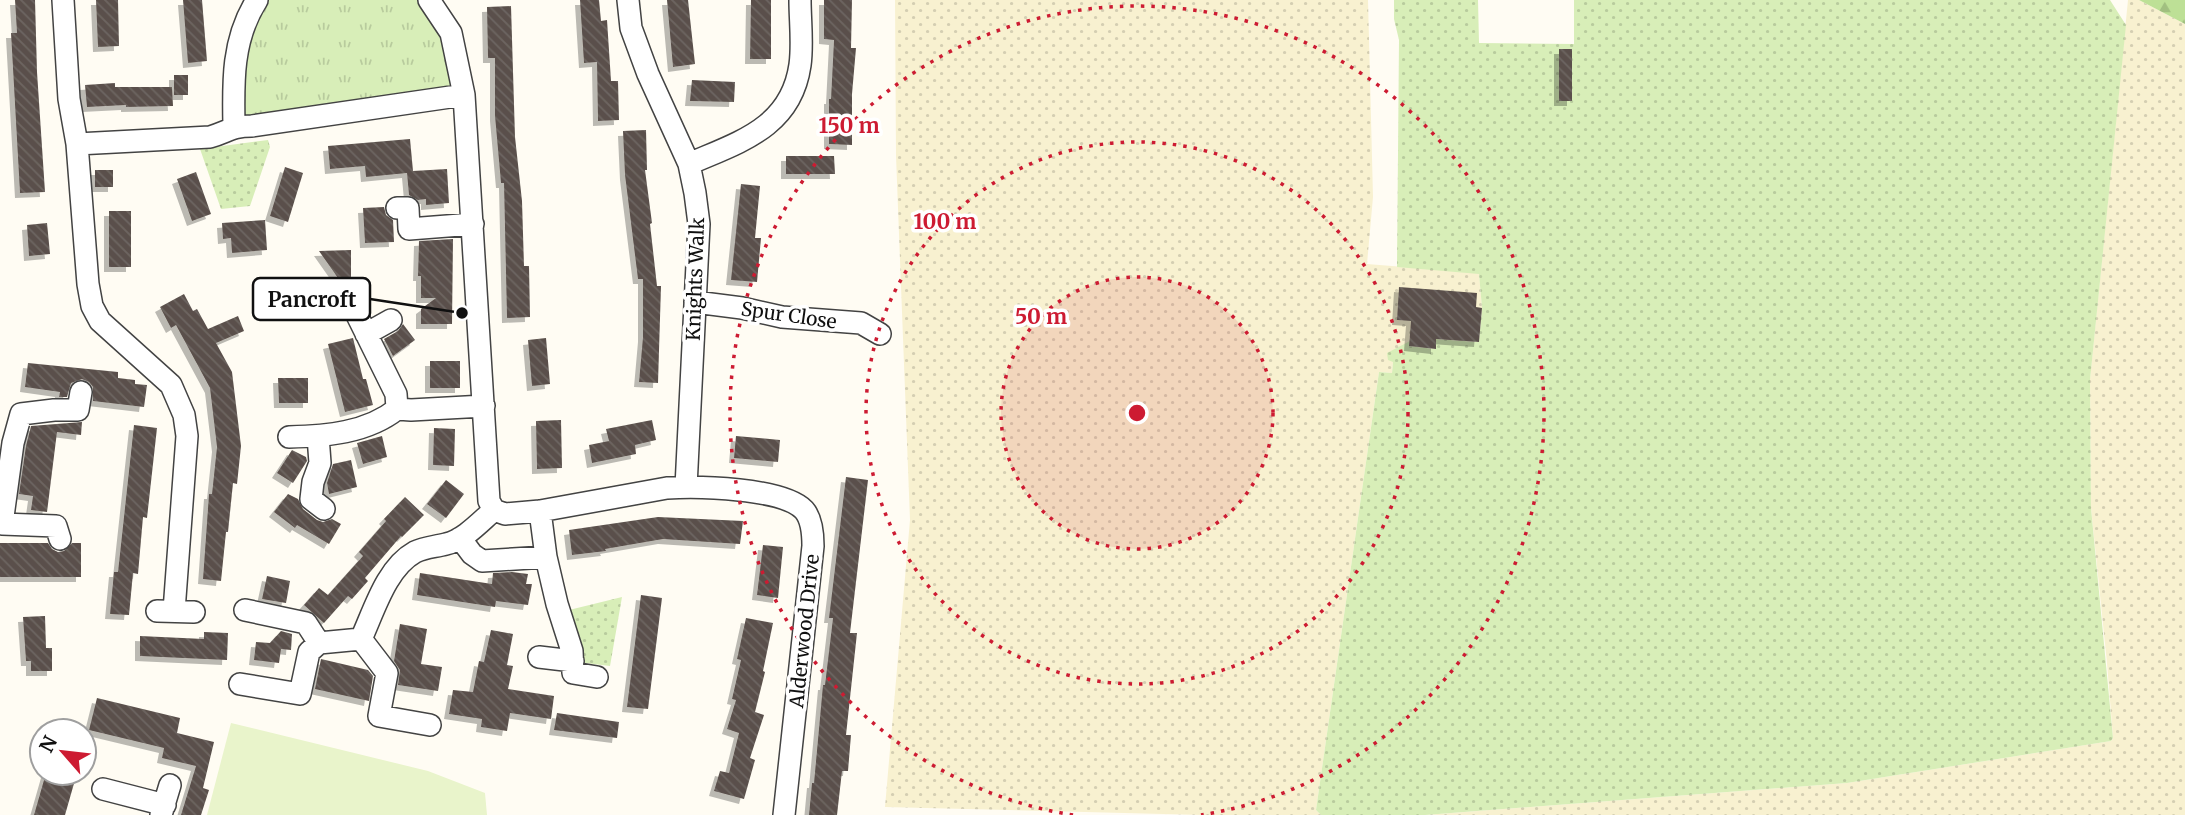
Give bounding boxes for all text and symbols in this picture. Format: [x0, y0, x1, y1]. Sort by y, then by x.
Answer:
text: 150 m [818, 112, 880, 139]
text: 100 m [914, 208, 976, 235]
street label: Knights Walk [681, 217, 709, 341]
callout: Pancroft [253, 278, 370, 320]
text: Pancroft [267, 286, 357, 313]
street label: Spur Close [740, 296, 838, 334]
text: 50 m [1015, 303, 1067, 330]
centre of rings [1125, 401, 1149, 425]
street label: Alderwood Drive [784, 553, 824, 710]
north arrow [28, 717, 98, 787]
text: N [34, 732, 62, 756]

